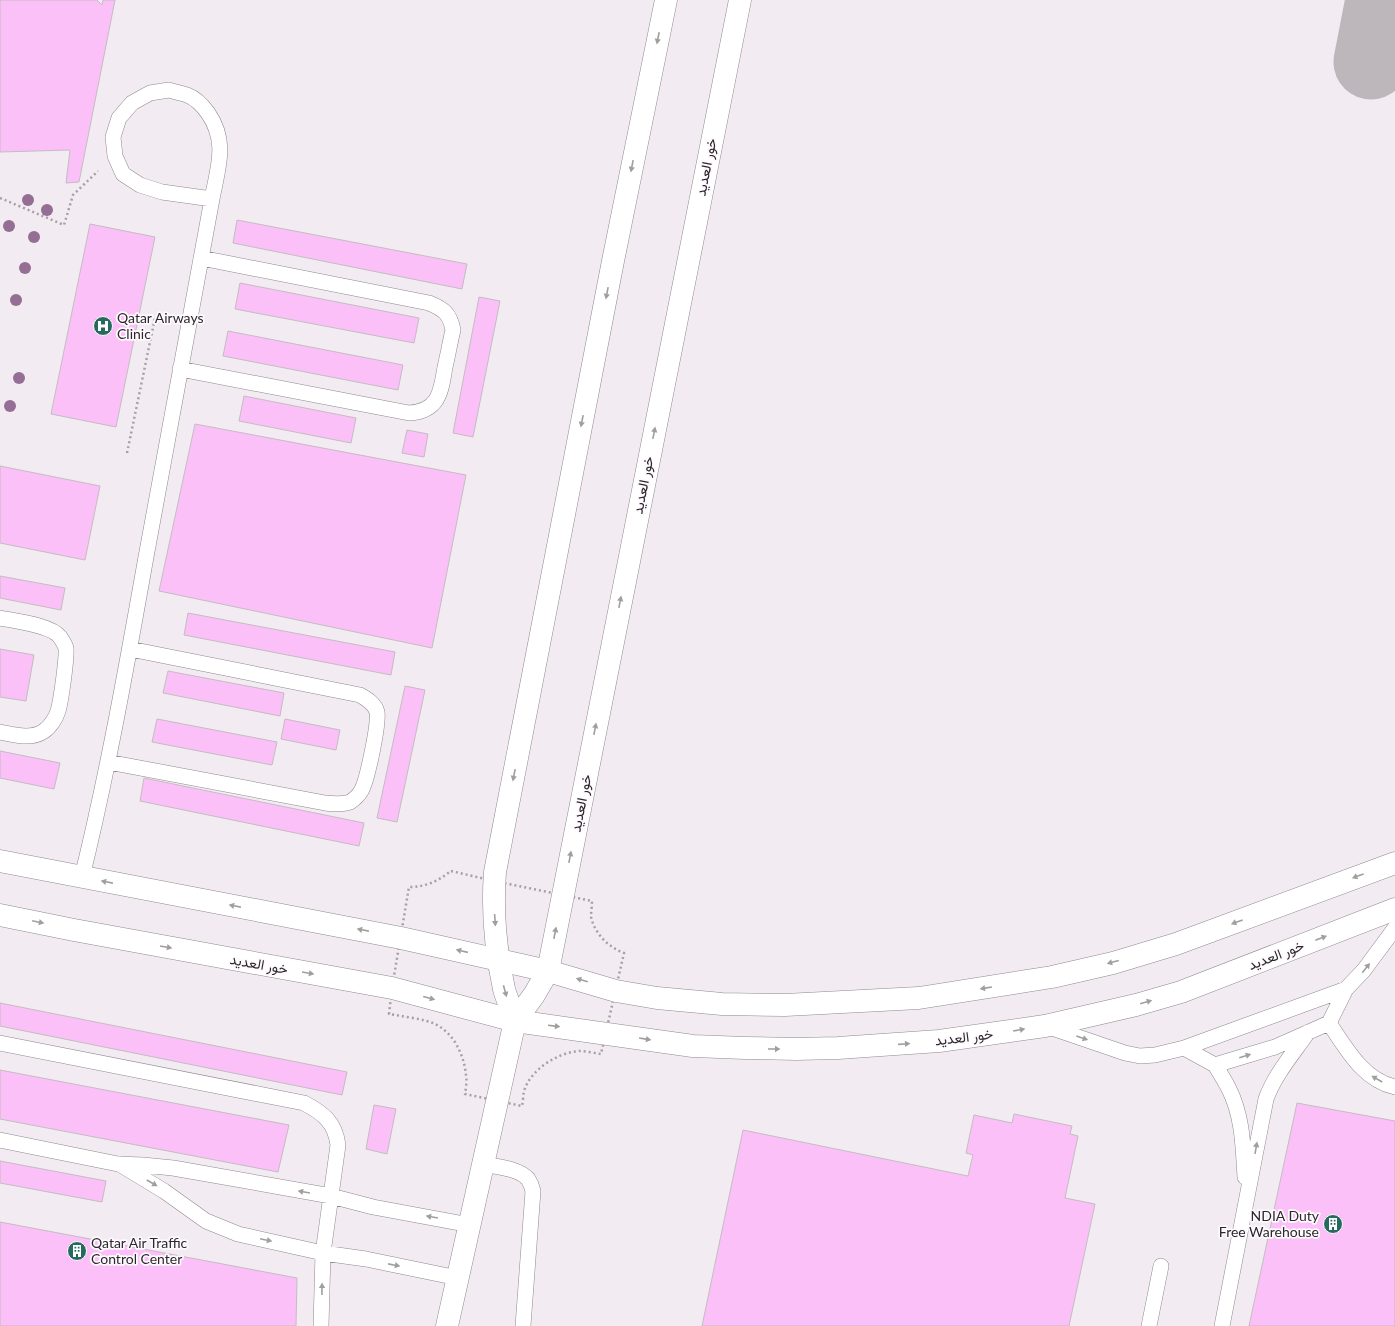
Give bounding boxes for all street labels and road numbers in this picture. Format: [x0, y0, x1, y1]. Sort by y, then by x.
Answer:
street label: خور العديد [692, 137, 720, 197]
street label: خور العديد [629, 455, 657, 515]
street label: خور العديد [567, 773, 595, 833]
street label: خور العديد [1245, 936, 1307, 974]
street label: خور العديد [229, 950, 289, 978]
street label: خور العديد [934, 1025, 994, 1049]

